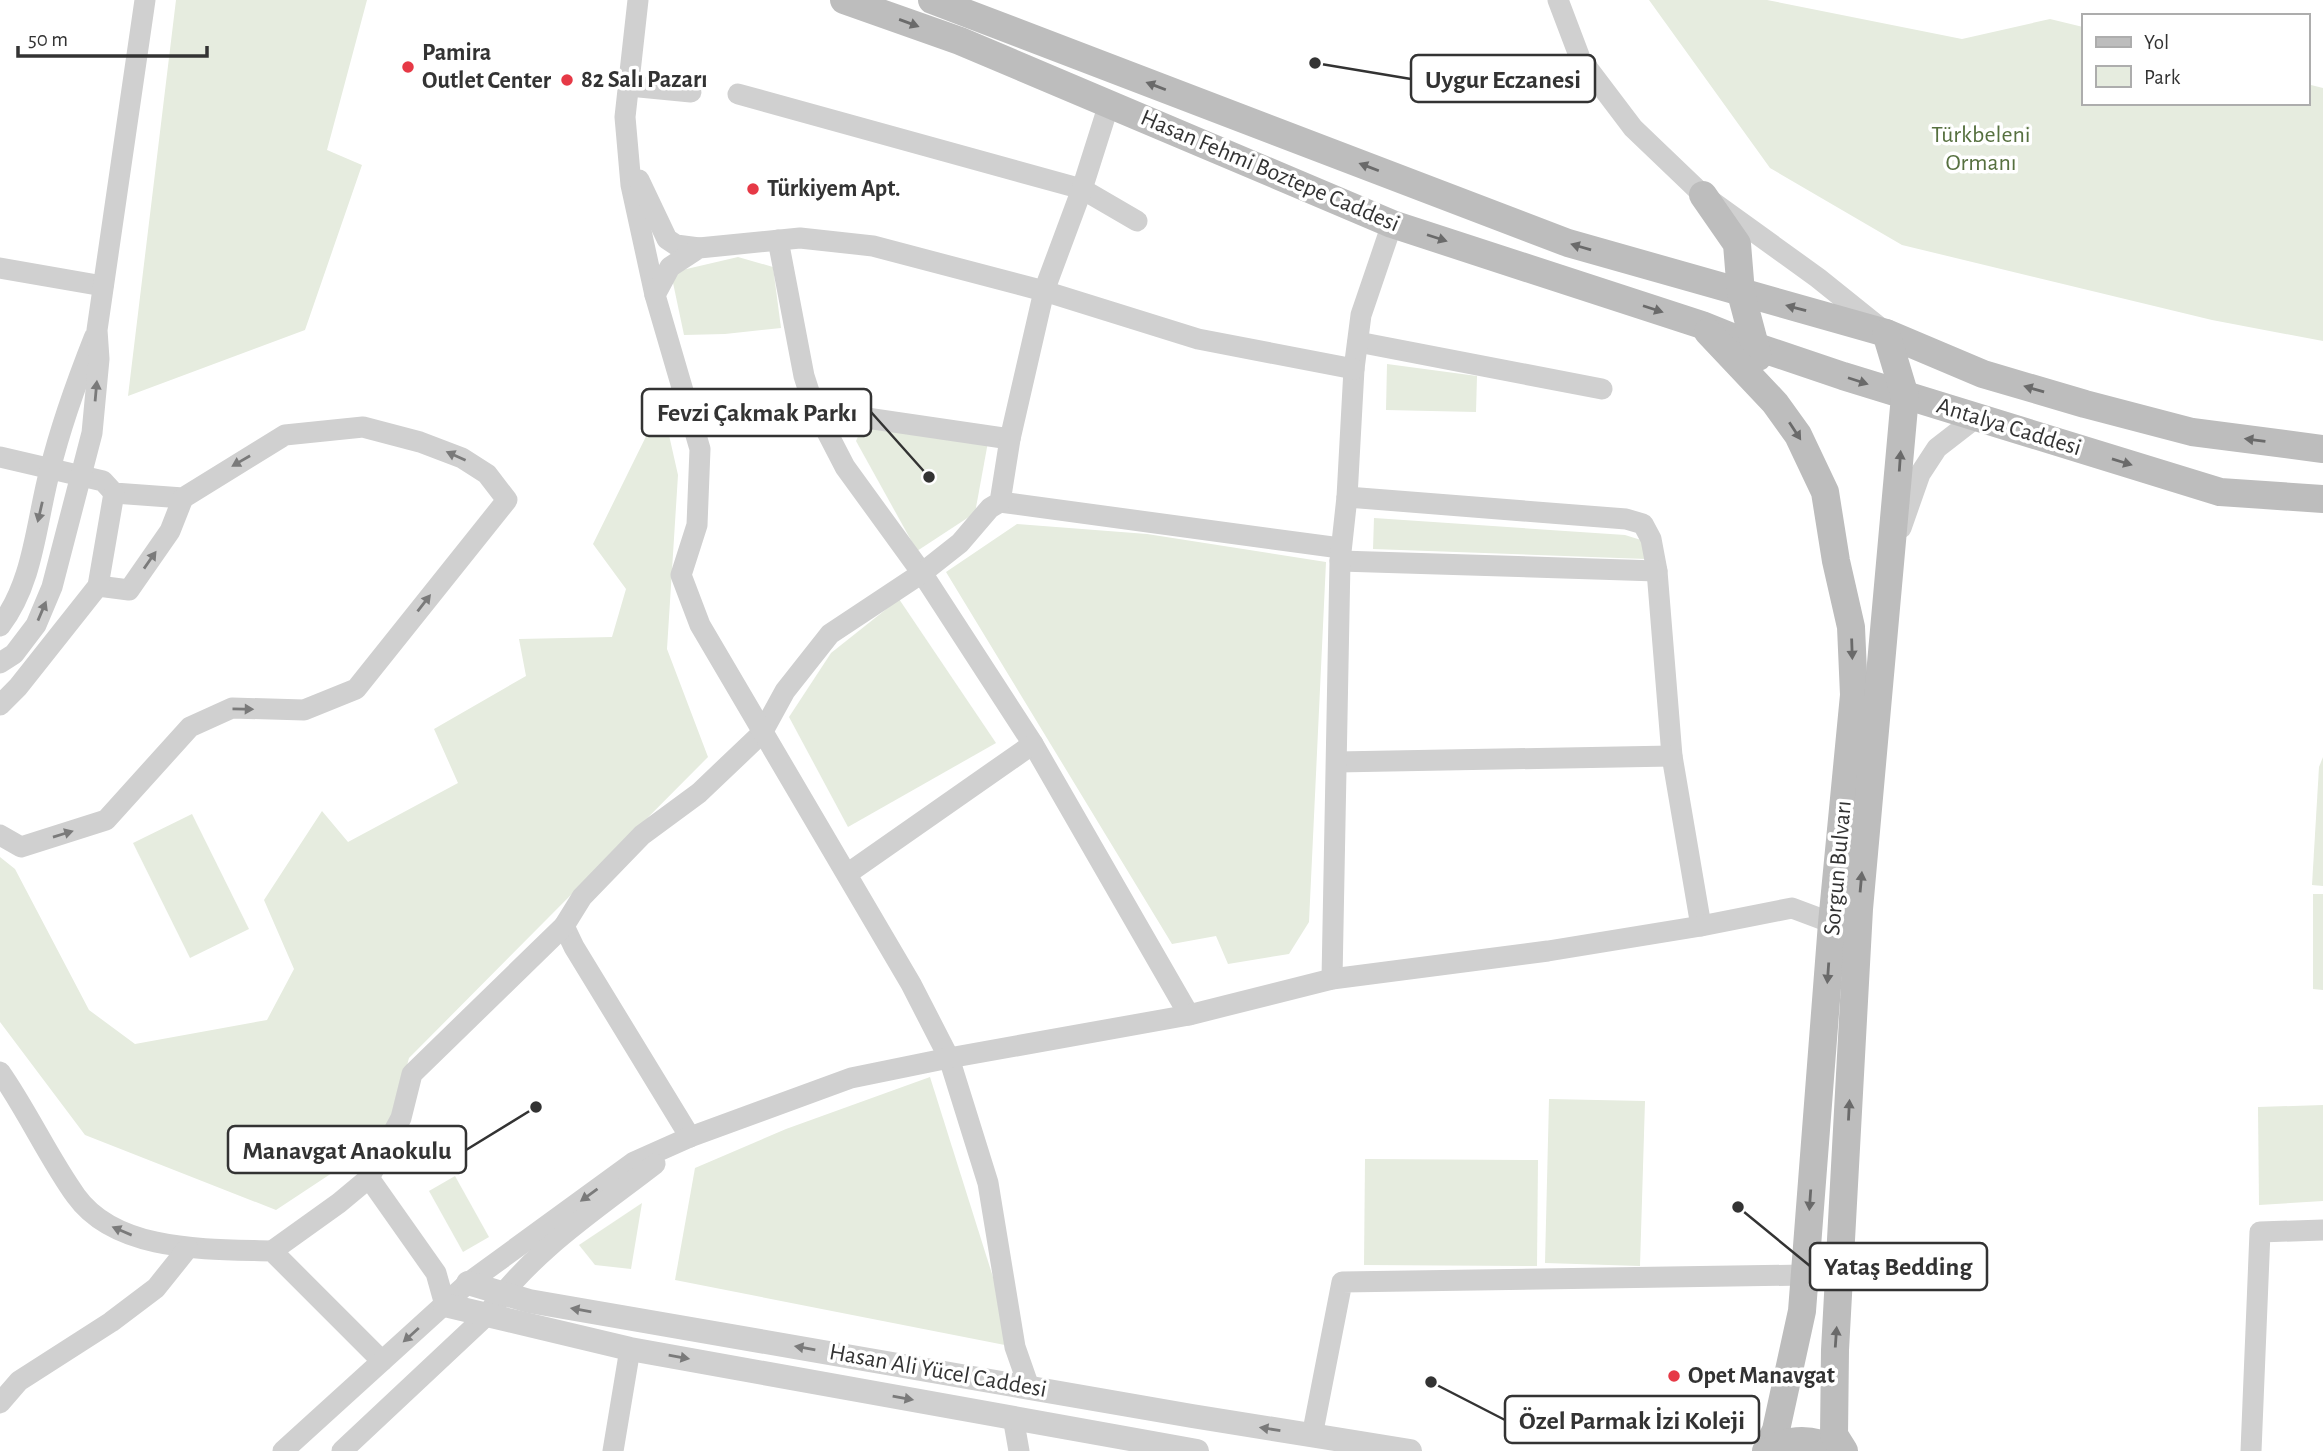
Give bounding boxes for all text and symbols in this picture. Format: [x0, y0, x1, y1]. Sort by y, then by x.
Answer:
scale bar [18, 14, 206, 58]
legend [2082, 14, 2309, 105]
one-way arrow [898, 18, 919, 29]
text: 50 m [28, 29, 68, 50]
text: Yol [2144, 32, 2169, 53]
place label: Pamira Outlet Center [422, 41, 552, 93]
callout: Uygur Eczanesi [1411, 55, 1595, 102]
marker: Pamira Outlet Center [400, 59, 416, 75]
text: Uygur Eczanesi [1425, 67, 1581, 93]
text: Park [2144, 67, 2181, 88]
place label: 82 Salı Pazarı [581, 68, 708, 92]
marker: 82 Salı Pazarı [559, 72, 575, 88]
one-way arrow [1145, 80, 1166, 91]
street label: Hasan Fehmi Boztepe Caddesi [1137, 106, 1403, 236]
park label: Türkbeleni Ormanı [1931, 123, 2031, 175]
one-way arrow [1358, 161, 1379, 172]
place label: Türkiyem Apt. [767, 177, 900, 201]
marker: Türkiyem Apt. [745, 181, 761, 197]
one-way arrow [1426, 233, 1447, 244]
one-way arrow [1571, 241, 1592, 251]
one-way arrow [1785, 303, 1806, 313]
one-way arrow [1643, 304, 1664, 315]
one-way arrow [1848, 376, 1869, 387]
one-way arrow [90, 380, 101, 402]
one-way arrow [2023, 383, 2044, 393]
callout: Fevzi Çakmak Parkı [642, 389, 871, 436]
street label: Antalya Caddesi [1934, 394, 2084, 460]
text: Fevzi Çakmak Parkı [657, 400, 857, 426]
one-way arrow [1788, 422, 1801, 441]
one-way arrow [2244, 435, 2266, 446]
one-way arrow [1895, 449, 1906, 471]
one-way arrow [446, 450, 466, 462]
one-way arrow [231, 455, 251, 467]
one-way arrow [2112, 457, 2133, 467]
one-way arrow [35, 501, 46, 523]
one-way arrow [143, 551, 157, 569]
one-way arrow [417, 594, 432, 612]
one-way arrow [36, 601, 48, 621]
one-way arrow [1846, 638, 1858, 660]
one-way arrow [232, 703, 254, 714]
street label: Sorgun Bulvarı [1820, 800, 1856, 936]
one-way arrow [53, 828, 74, 838]
one-way arrow [1856, 871, 1867, 893]
one-way arrow [1822, 962, 1833, 984]
one-way arrow [1844, 1098, 1855, 1120]
callout: Manavgat Anaokulu [228, 1126, 466, 1173]
text: Manavgat Anaokulu [242, 1138, 452, 1164]
one-way arrow [580, 1188, 598, 1202]
one-way arrow [1804, 1189, 1815, 1211]
one-way arrow [112, 1225, 133, 1236]
callout: Yataş Bedding [1810, 1243, 1987, 1290]
text: Yataş Bedding [1824, 1254, 1973, 1280]
one-way arrow [570, 1304, 592, 1315]
one-way arrow [1831, 1325, 1842, 1347]
one-way arrow [403, 1327, 420, 1343]
street label: Hasan Ali Yücel Caddesi [827, 1340, 1049, 1402]
one-way arrow [794, 1342, 816, 1353]
one-way arrow [668, 1352, 690, 1363]
place label: Opet Manavgat [1688, 1364, 1835, 1388]
marker: Opet Manavgat [1666, 1368, 1682, 1384]
one-way arrow [892, 1392, 914, 1403]
callout: Özel Parmak İzi Koleji [1505, 1396, 1759, 1443]
text: Özel Parmak İzi Koleji [1519, 1407, 1745, 1434]
one-way arrow [1259, 1423, 1281, 1434]

